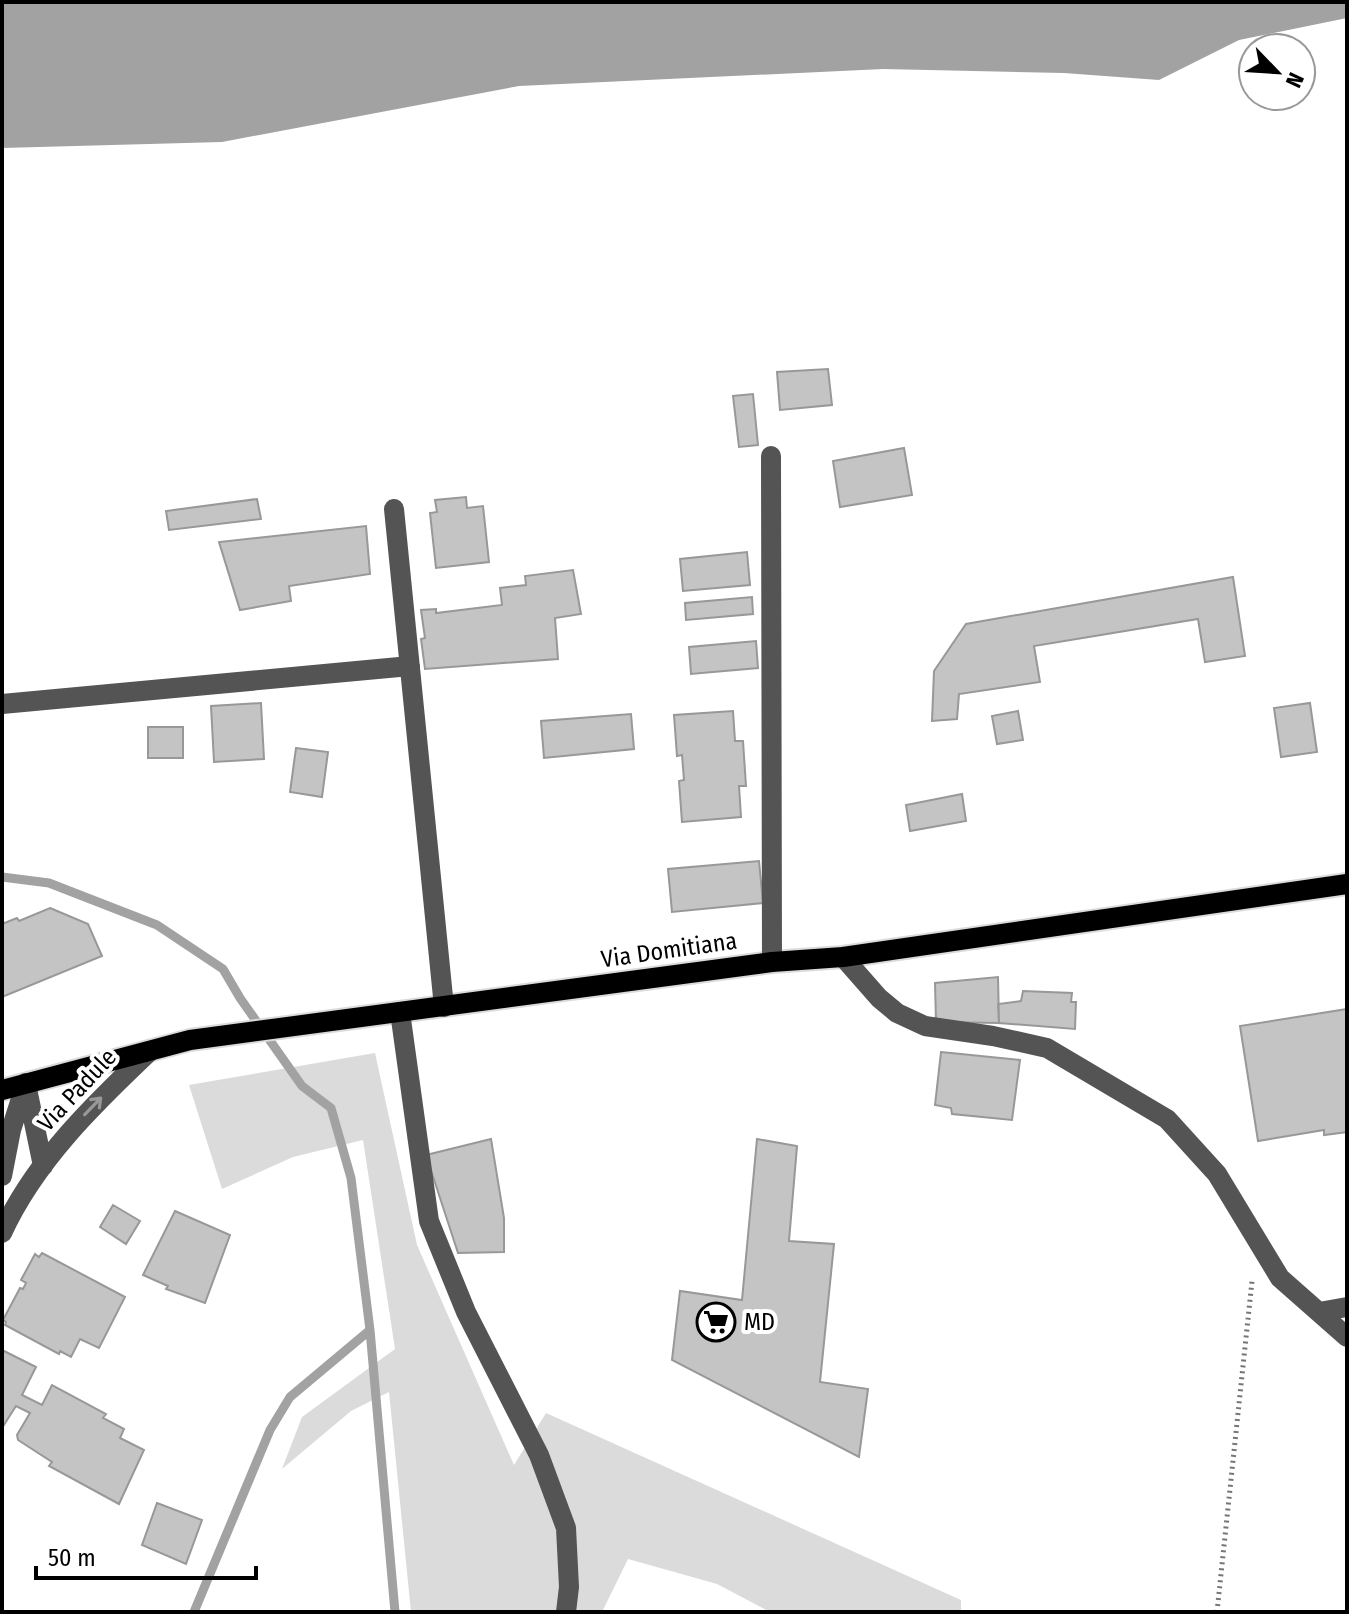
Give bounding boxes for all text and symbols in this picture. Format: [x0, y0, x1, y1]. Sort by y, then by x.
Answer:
north arrow [1237, 32, 1317, 112]
text: N [1280, 69, 1310, 92]
street label: Via Domitiana [599, 927, 739, 973]
street label: Via Padule [32, 1043, 122, 1137]
one-way arrow [84, 1096, 103, 1116]
supermarket icon: MD [695, 1301, 737, 1343]
place label: MD [744, 1308, 775, 1336]
scale bar [36, 1530, 256, 1580]
text: 50 m [48, 1544, 96, 1572]

